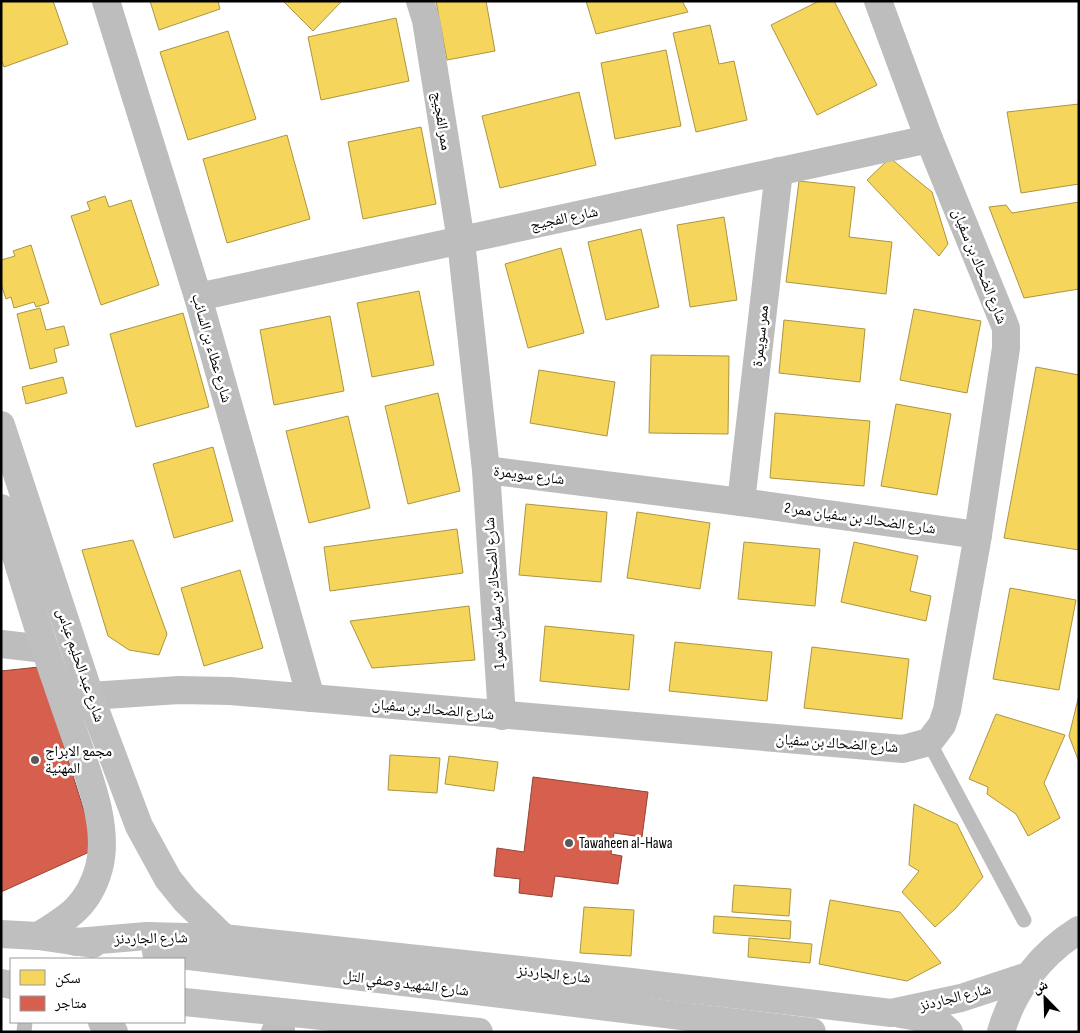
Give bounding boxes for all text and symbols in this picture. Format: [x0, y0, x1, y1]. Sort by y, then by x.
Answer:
street label: ممر الفجيج [427, 90, 456, 152]
street label: شارع الفجيج [528, 202, 600, 235]
street label: شارع الضحاك بن سفيان [948, 206, 1011, 327]
street label: شارع عطاء بن السائب [187, 291, 236, 405]
street label: ممر سويمرة [748, 304, 773, 368]
street label: شارع سويمرة [492, 462, 566, 489]
street label: شارع الضحاك بن سفيان ممر 2 [783, 498, 937, 539]
street label: شارع الضحاك بن سفيان ممر 1 [480, 516, 509, 669]
street label: شارع عبد الحليم عباس [52, 606, 109, 725]
street label: شارع الضحاك بن سفيان [371, 695, 495, 724]
street label: شارع الضحاك بن سفيان [775, 730, 899, 757]
place label: مجمع الابراج المهنية [45, 742, 112, 778]
marker: مجمع الابراج المهنية [29, 754, 41, 766]
place label: Tawaheen al-Hawa [579, 834, 673, 853]
marker: Tawaheen al-Hawa [563, 837, 575, 849]
street label: شارع الجاردنز [113, 928, 188, 949]
legend [10, 958, 185, 1023]
street label: شارع الجاردنز [515, 961, 592, 988]
street label: شارع الشهيد وصفي التل [342, 966, 470, 1002]
text: سكن [55, 969, 81, 988]
north arrow [1020, 973, 1070, 1023]
text: ش [1030, 976, 1050, 997]
street label: شارع الجاردنز [916, 979, 993, 1016]
text: متاجر [54, 994, 87, 1013]

